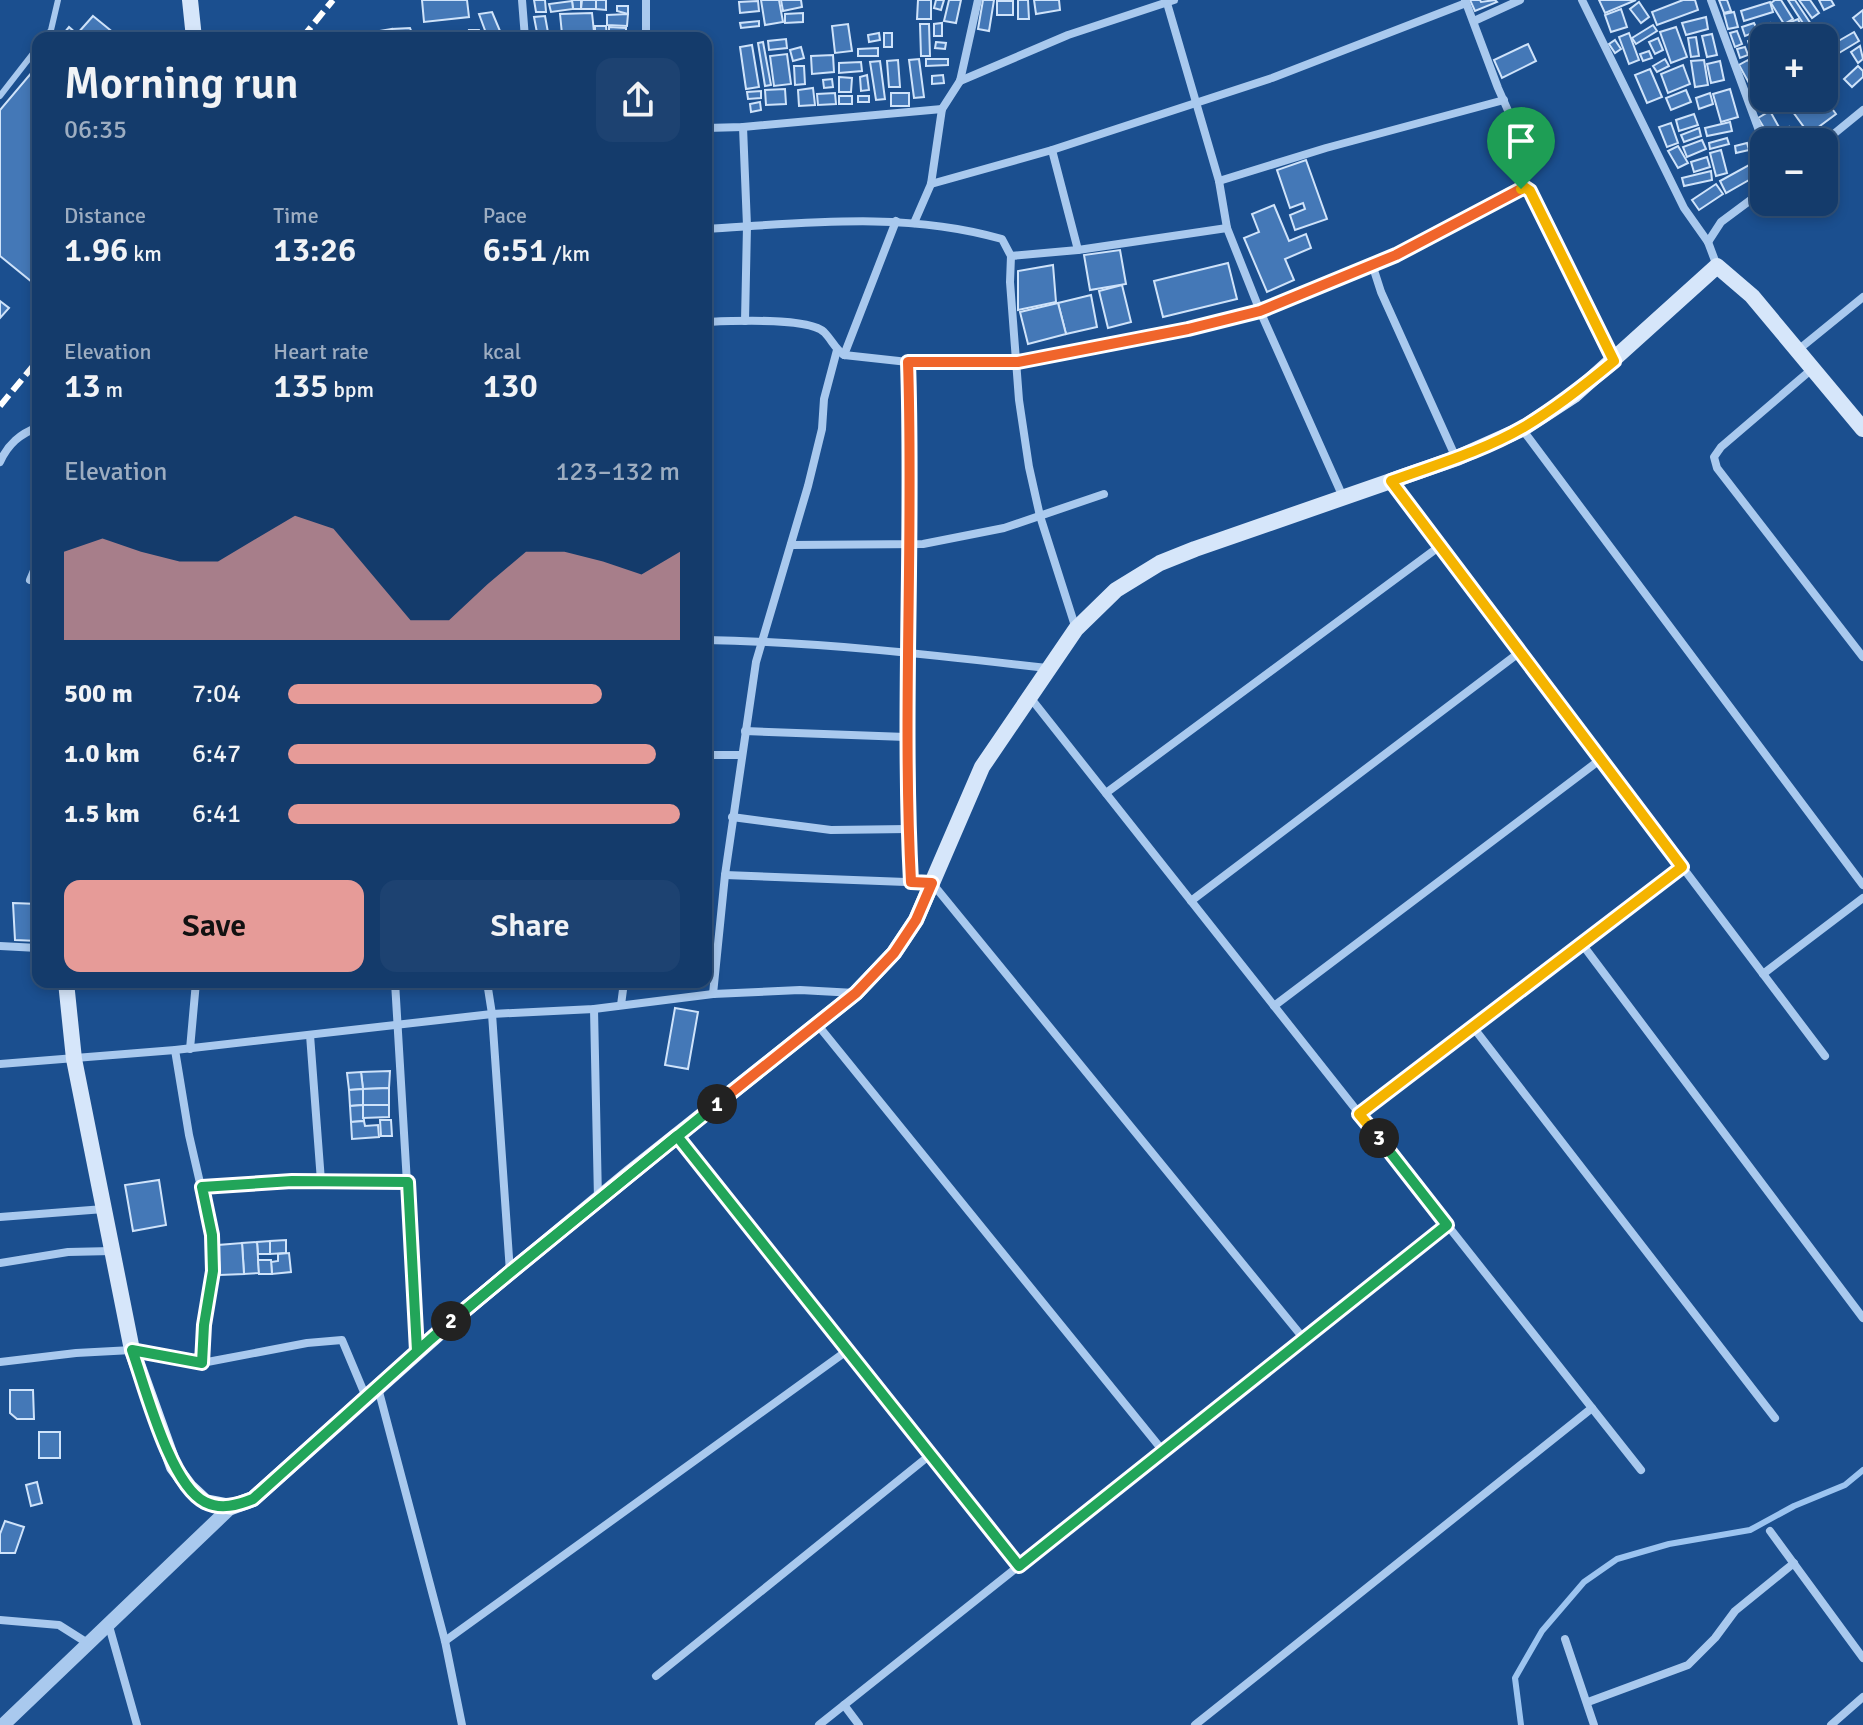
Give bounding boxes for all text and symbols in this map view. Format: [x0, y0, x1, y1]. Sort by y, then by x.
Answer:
map controls [1750, 24, 1838, 216]
button: + [1750, 24, 1838, 112]
text: Morning run [64, 57, 299, 111]
button: share [596, 58, 680, 142]
pin [1487, 107, 1555, 189]
text: 06:35 [64, 114, 127, 146]
icon: arrive [1499, 119, 1543, 163]
button: − [1750, 128, 1838, 216]
text: Distance [64, 202, 146, 229]
text: Time [273, 202, 319, 229]
text: Pace [483, 202, 527, 229]
text: 1.96 [64, 229, 128, 271]
text: 13:26 [273, 229, 356, 271]
text: 6:51 [483, 229, 547, 271]
text: km [128, 240, 162, 267]
text: /km [547, 240, 590, 267]
text: Elevation [64, 338, 152, 365]
text: Heart rate [273, 338, 369, 365]
text: kcal [483, 338, 521, 365]
text: 13 [64, 365, 101, 407]
text: 135 [273, 365, 328, 407]
text: 130 [483, 365, 538, 407]
text: m [101, 376, 123, 403]
text: bpm [328, 376, 374, 403]
text: Elevation [64, 456, 168, 488]
text: 123–132 m [556, 456, 680, 488]
text: 500 m [64, 678, 133, 710]
text: 7:04 [192, 678, 241, 710]
text: 1.0 km [64, 738, 140, 770]
text: 6:47 [192, 738, 241, 770]
text: 1.5 km [64, 798, 140, 830]
text: 6:41 [192, 798, 241, 830]
button: Save [64, 880, 364, 972]
button: Share [380, 880, 680, 972]
pin: 1 [697, 1084, 737, 1124]
text: 1 [711, 1090, 723, 1117]
pin: 3 [1359, 1118, 1399, 1158]
text: 3 [1373, 1124, 1385, 1151]
pin: 2 [431, 1301, 471, 1341]
text: 2 [445, 1307, 457, 1334]

